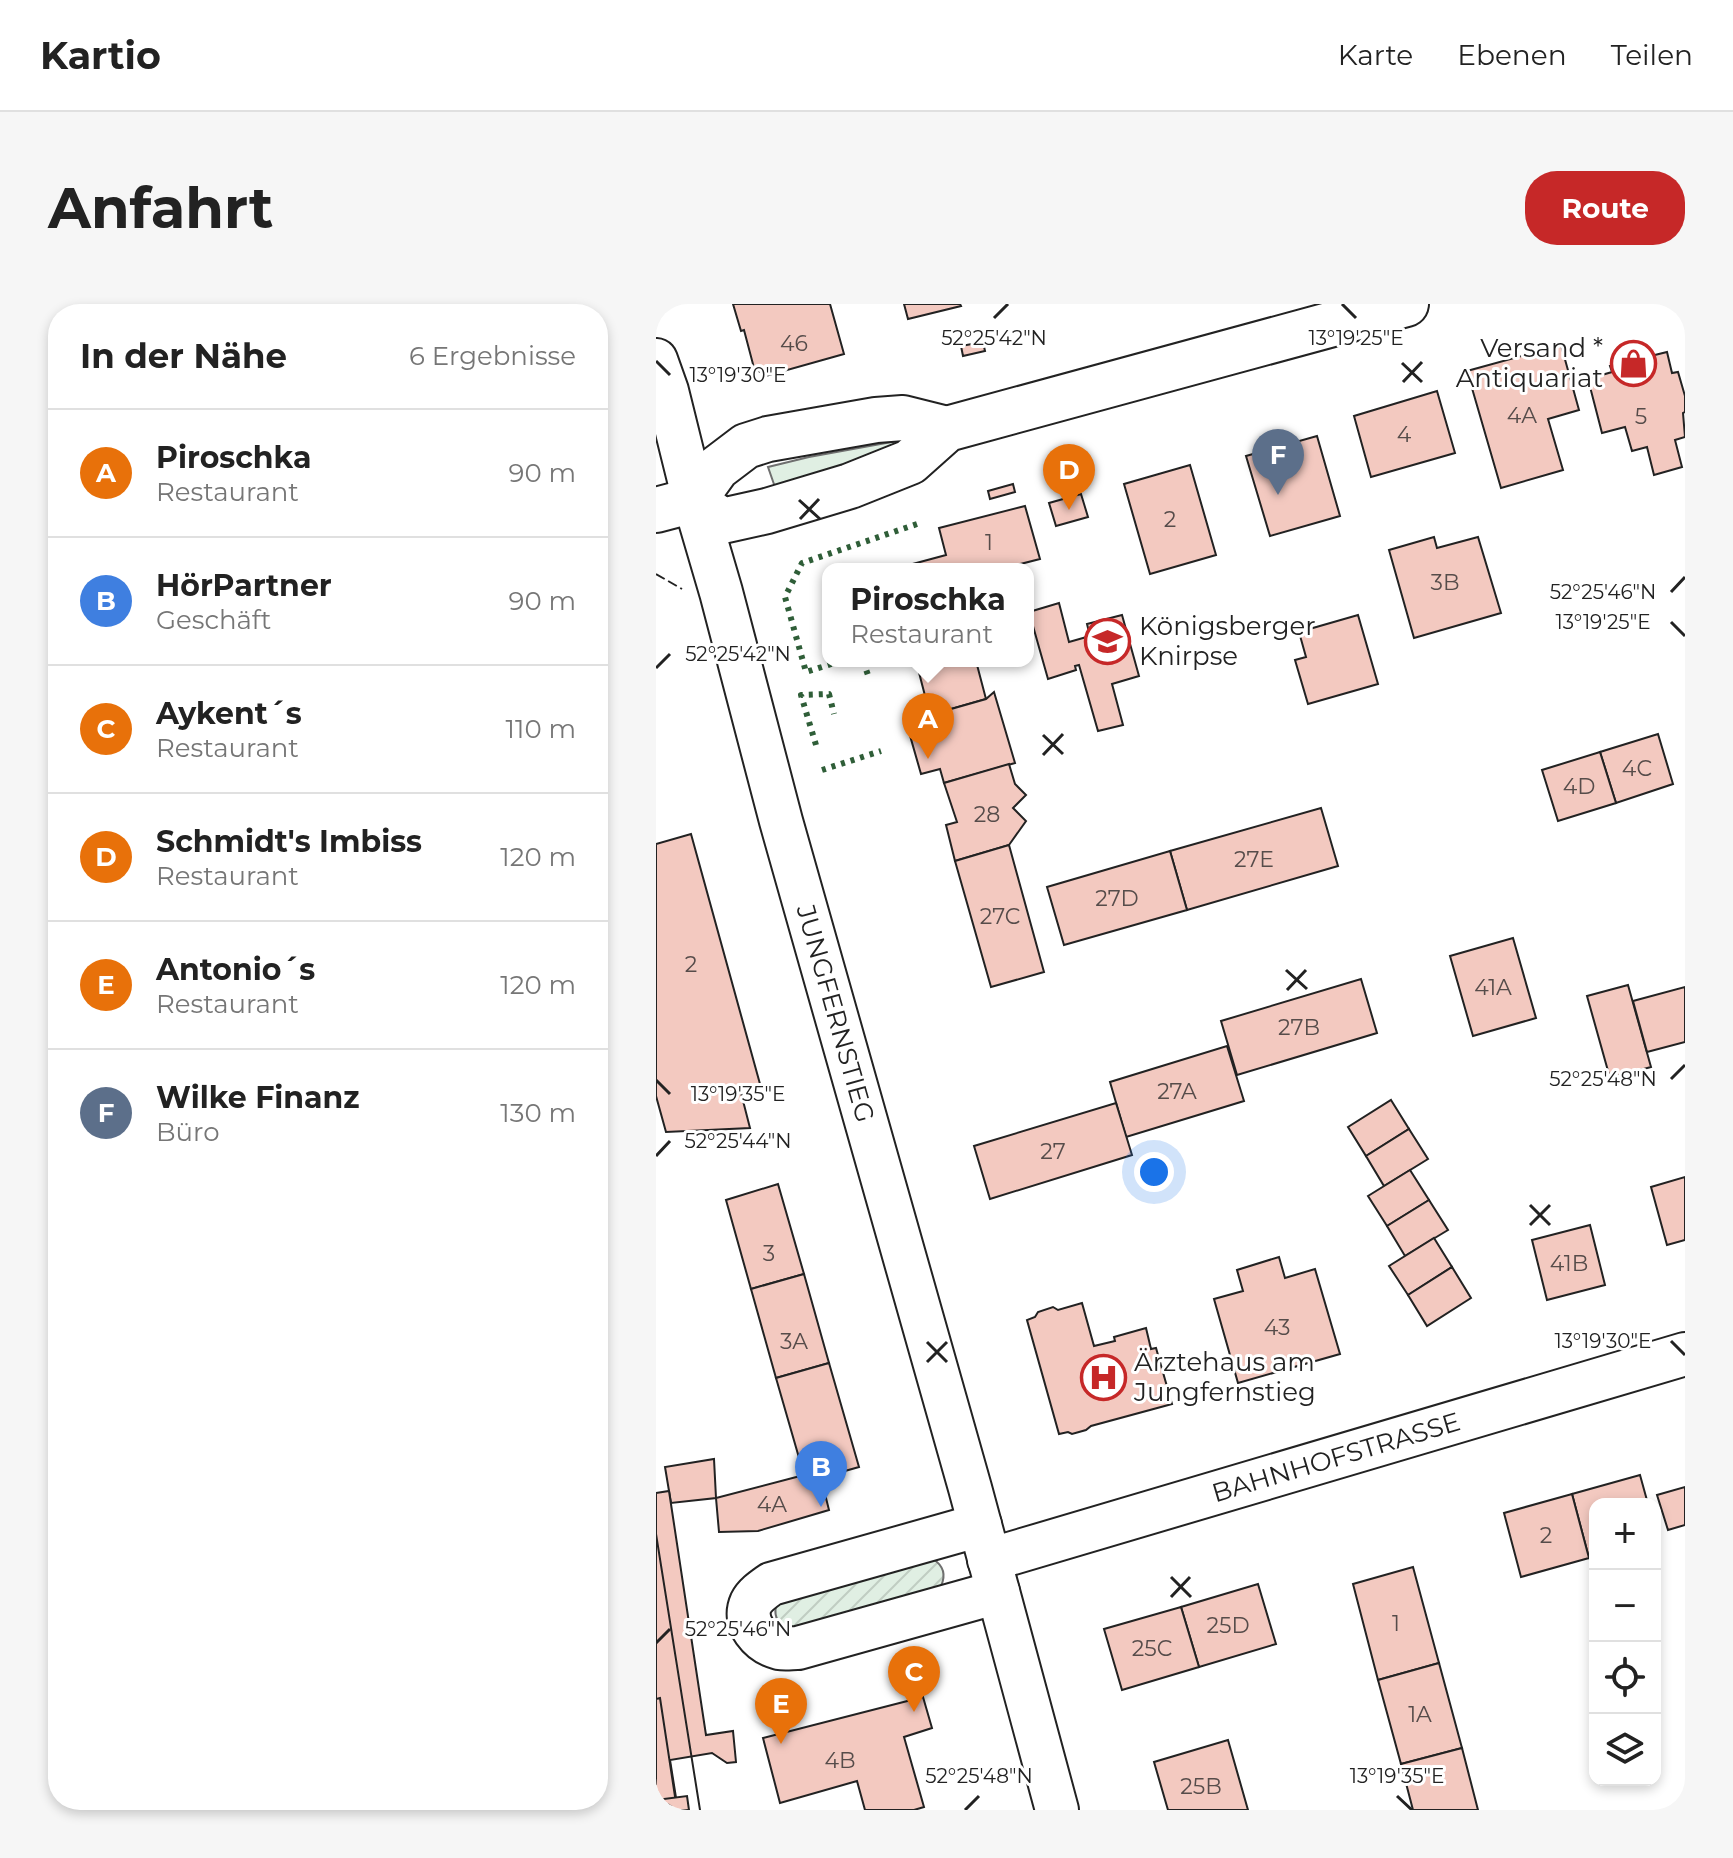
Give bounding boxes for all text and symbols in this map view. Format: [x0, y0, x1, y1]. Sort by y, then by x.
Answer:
text: Kartio [40, 32, 161, 79]
text: Karte [1338, 38, 1413, 72]
text: Ebenen [1457, 38, 1567, 72]
text: Teilen [1611, 38, 1693, 72]
button: Route [1525, 171, 1685, 245]
text: Anfahrt [48, 174, 273, 242]
text: 52°25'42"N [941, 326, 1047, 350]
text: 13°19'25"E [1308, 326, 1404, 350]
house number: 46 [780, 330, 808, 357]
place label: Versand * Antiquariat [1456, 332, 1603, 394]
text: In der Nähe [80, 335, 287, 377]
shop icon: Versand * Antiquariat [1610, 339, 1658, 387]
text: 6 Ergebnisse [409, 340, 576, 372]
text: 13°19'30"E [690, 363, 786, 387]
house number: 4A [1507, 402, 1537, 429]
house number: 5 [1635, 403, 1647, 430]
house number: 4 [1397, 421, 1412, 448]
pin: F [1252, 429, 1304, 495]
text: Piroschka [156, 439, 311, 476]
pin: D [1043, 444, 1095, 510]
text: A [96, 457, 116, 489]
text: 90 m [509, 457, 576, 489]
text: Restaurant [156, 476, 299, 508]
house number: 2 [1164, 506, 1176, 533]
house number: 1 [985, 529, 993, 556]
popup [822, 563, 1034, 667]
text: HörPartner [156, 567, 332, 604]
house number: 3B [1431, 569, 1460, 596]
text: 52°25'46"N [1550, 580, 1656, 604]
text: Piroschka [850, 581, 1006, 618]
text: B [96, 585, 116, 617]
text: 90 m [509, 585, 576, 617]
text: Geschäft [156, 604, 271, 636]
place label: Königsberger Knirpse [1139, 610, 1316, 672]
text: 13°19'25"E [1555, 610, 1651, 634]
school or university icon: Königsberger Knirpse [1084, 617, 1132, 665]
text: Restaurant [850, 618, 993, 650]
text: 52°25'42"N [685, 642, 791, 666]
pin: A [902, 693, 954, 759]
text: Aykent´s [156, 695, 302, 732]
text: C [97, 713, 115, 745]
text: 110 m [506, 713, 576, 745]
text: Restaurant [156, 732, 299, 764]
house number: 4C [1622, 755, 1652, 782]
house number: 4D [1563, 773, 1595, 800]
house number: 28 [974, 801, 1000, 828]
text: Schmidt's Imbiss [156, 823, 422, 860]
text: D [95, 841, 117, 873]
text: 120 m [500, 841, 576, 873]
house number: 27E [1234, 846, 1274, 873]
text: Restaurant [156, 860, 299, 892]
house number: 27D [1095, 885, 1139, 912]
street label: JUNGFERNSTIEG [789, 900, 882, 1126]
house number: 27C [980, 903, 1020, 930]
text: Antonio´s [156, 951, 315, 988]
house number: 2 [685, 951, 697, 978]
text: E [97, 969, 115, 1001]
text: 120 m [500, 969, 576, 1001]
house number: 41A [1474, 974, 1512, 1001]
text: Restaurant [156, 988, 299, 1020]
house number: 27B [1278, 1014, 1320, 1041]
text: 52°25'48"N [1549, 1067, 1657, 1091]
house number: 27A [1157, 1078, 1197, 1105]
text: Wilke Finanz [156, 1079, 360, 1116]
text: 13°19'35"E [691, 1082, 785, 1106]
text: F [98, 1097, 114, 1129]
text: 130 m [500, 1097, 576, 1129]
text: Büro [156, 1116, 219, 1148]
text: 52°25'44"N [684, 1129, 792, 1153]
house number: 27 [1040, 1138, 1066, 1165]
your location [1134, 1152, 1174, 1192]
house number: 3 [763, 1240, 775, 1267]
house number: 41B [1550, 1250, 1588, 1277]
house number: 43 [1264, 1314, 1290, 1341]
house number: 3A [780, 1328, 808, 1355]
text: 13°19'30"E [1555, 1329, 1651, 1353]
place label: Ärztehaus am Jungfernstieg [1133, 1346, 1316, 1408]
hospital icon: Ärztehaus am Jungfernstieg [1079, 1353, 1127, 1401]
street label: BAHNHOFSTRASSE [1208, 1405, 1464, 1509]
pin: B [795, 1441, 847, 1507]
house number: 4A [757, 1491, 787, 1518]
map controls [1589, 1498, 1661, 1786]
button: + [1589, 1498, 1661, 1570]
house number: 2 [1540, 1522, 1552, 1549]
button: − [1589, 1570, 1661, 1642]
house number: 1 [1392, 1610, 1400, 1637]
house number: 25D [1206, 1612, 1250, 1639]
text: 52°25'46"N [685, 1617, 791, 1641]
house number: 25C [1132, 1635, 1172, 1662]
button: locate [1589, 1642, 1661, 1714]
pin: C [888, 1646, 940, 1712]
pin: E [755, 1678, 807, 1744]
house number: 1A [1408, 1701, 1432, 1728]
button: layers [1589, 1714, 1661, 1786]
house number: 4B [824, 1747, 856, 1774]
text: 52°25'48"N [925, 1764, 1033, 1788]
text: 13°19'35"E [1350, 1764, 1444, 1788]
house number: 25B [1180, 1773, 1222, 1800]

